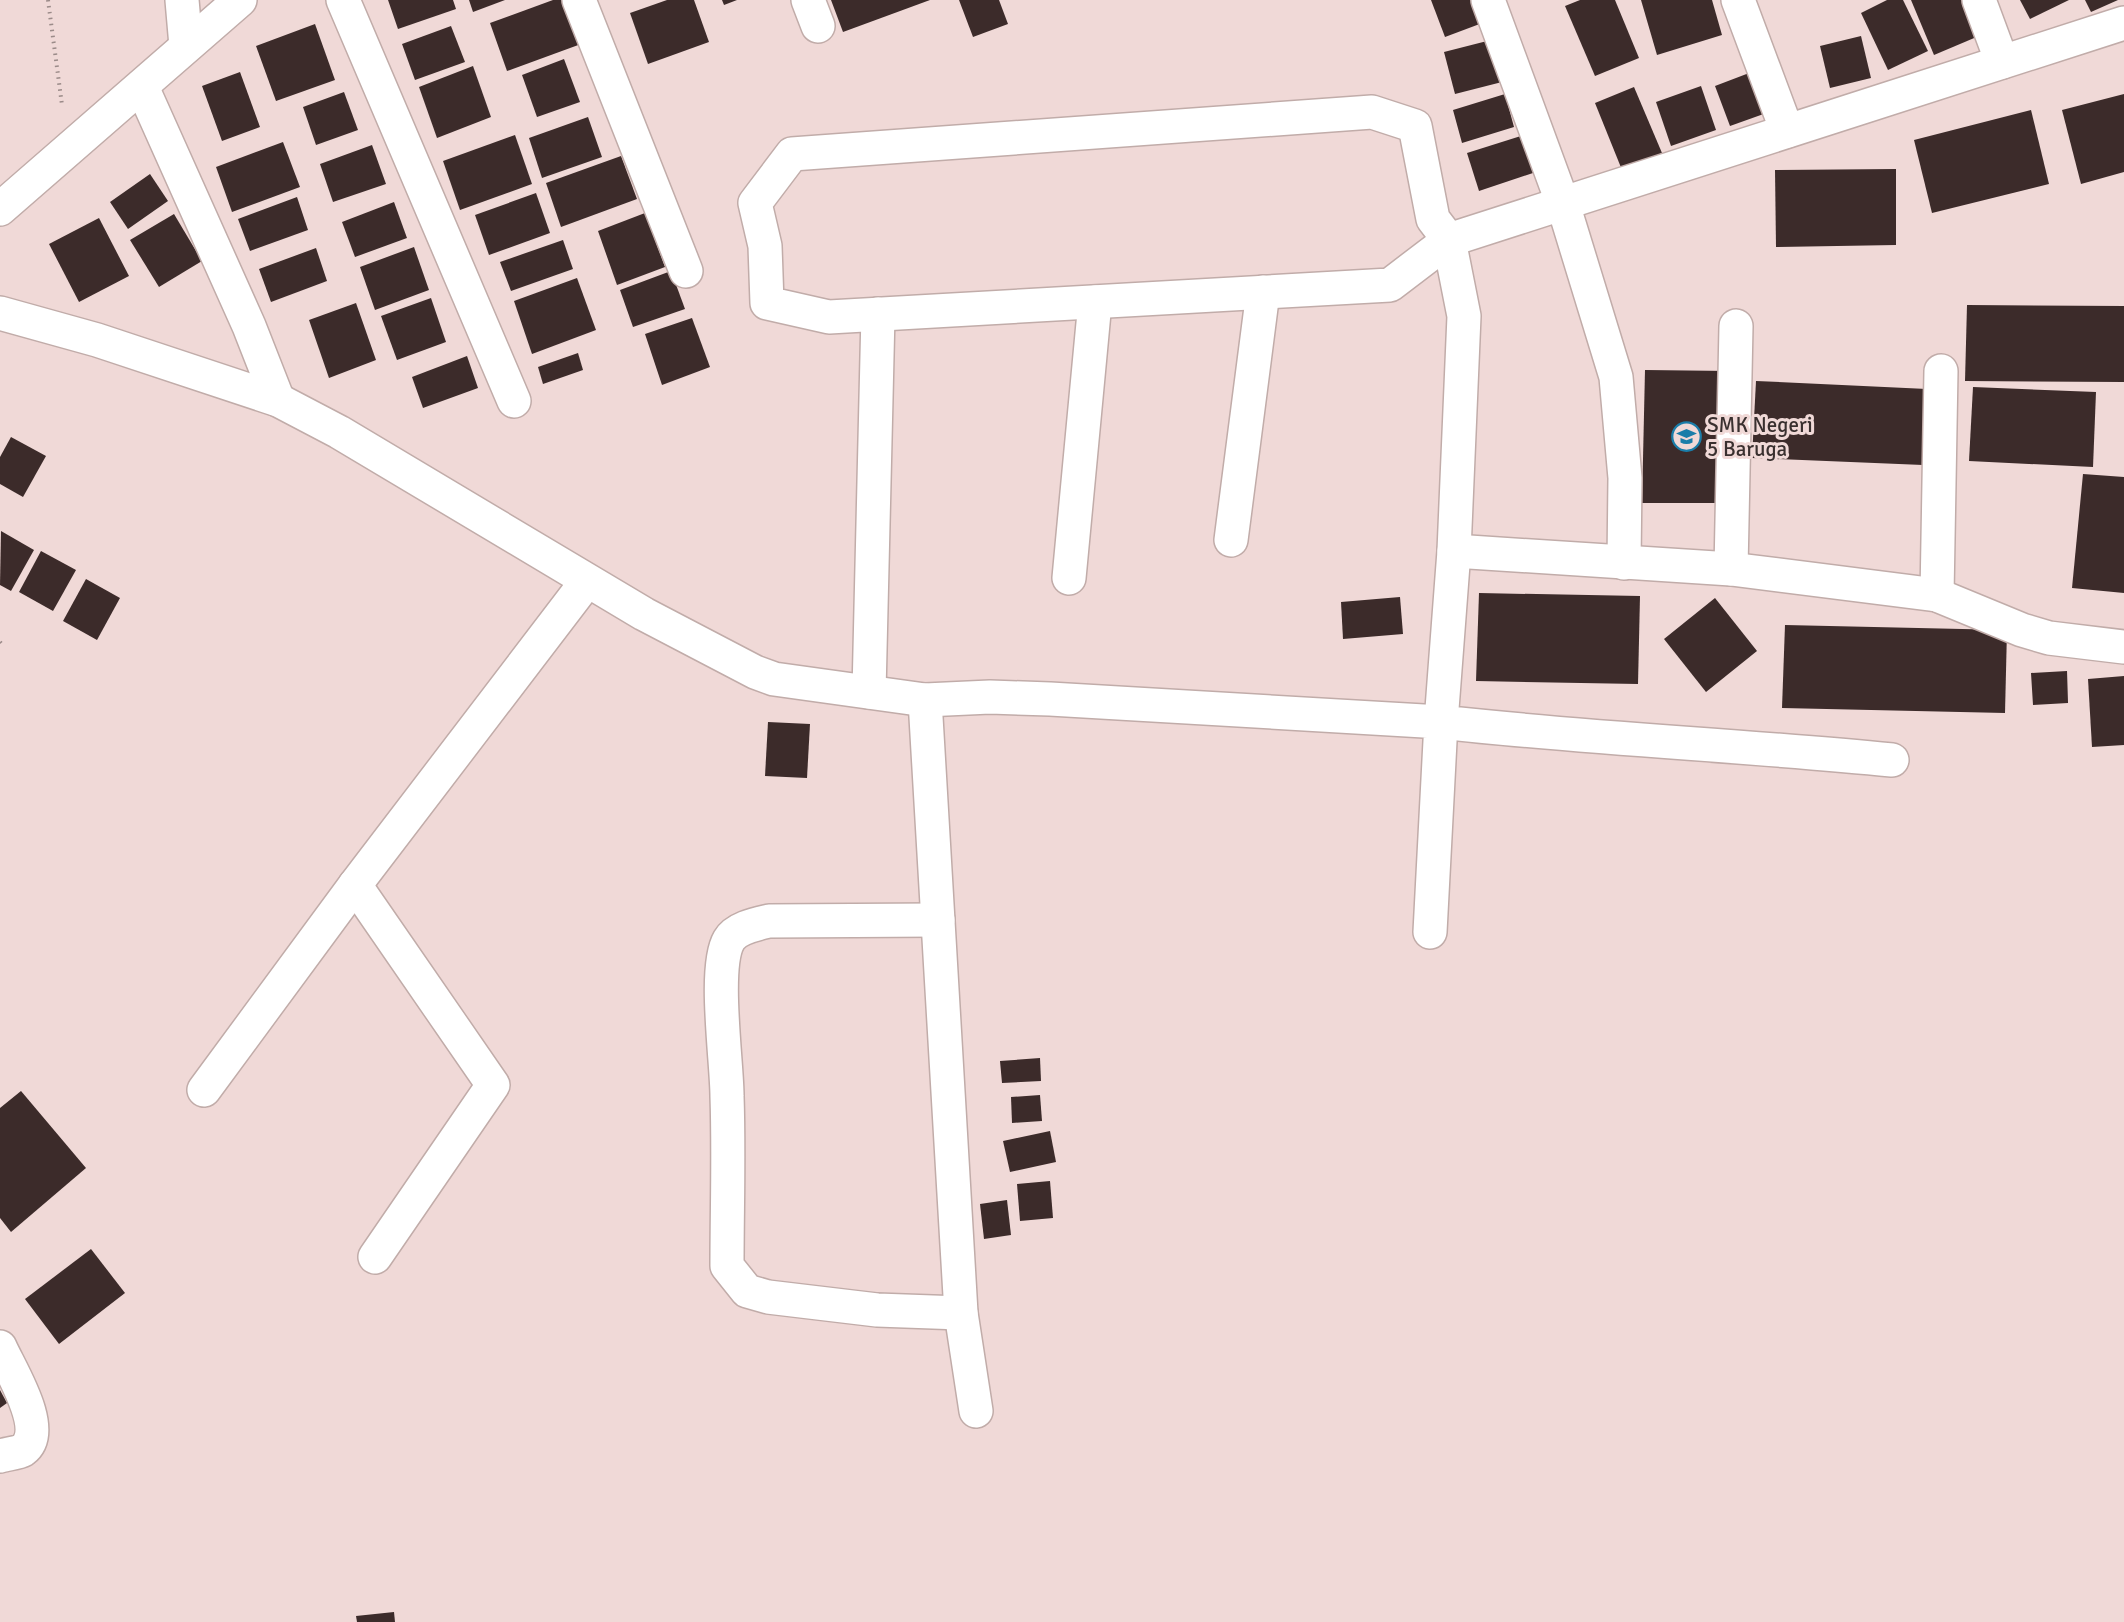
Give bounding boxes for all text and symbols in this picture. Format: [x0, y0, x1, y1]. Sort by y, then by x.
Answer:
place label: SMK Negeri 5 Baruga [1707, 412, 1813, 462]
school or university icon: SMK Negeri 5 Baruga [1670, 421, 1702, 453]

